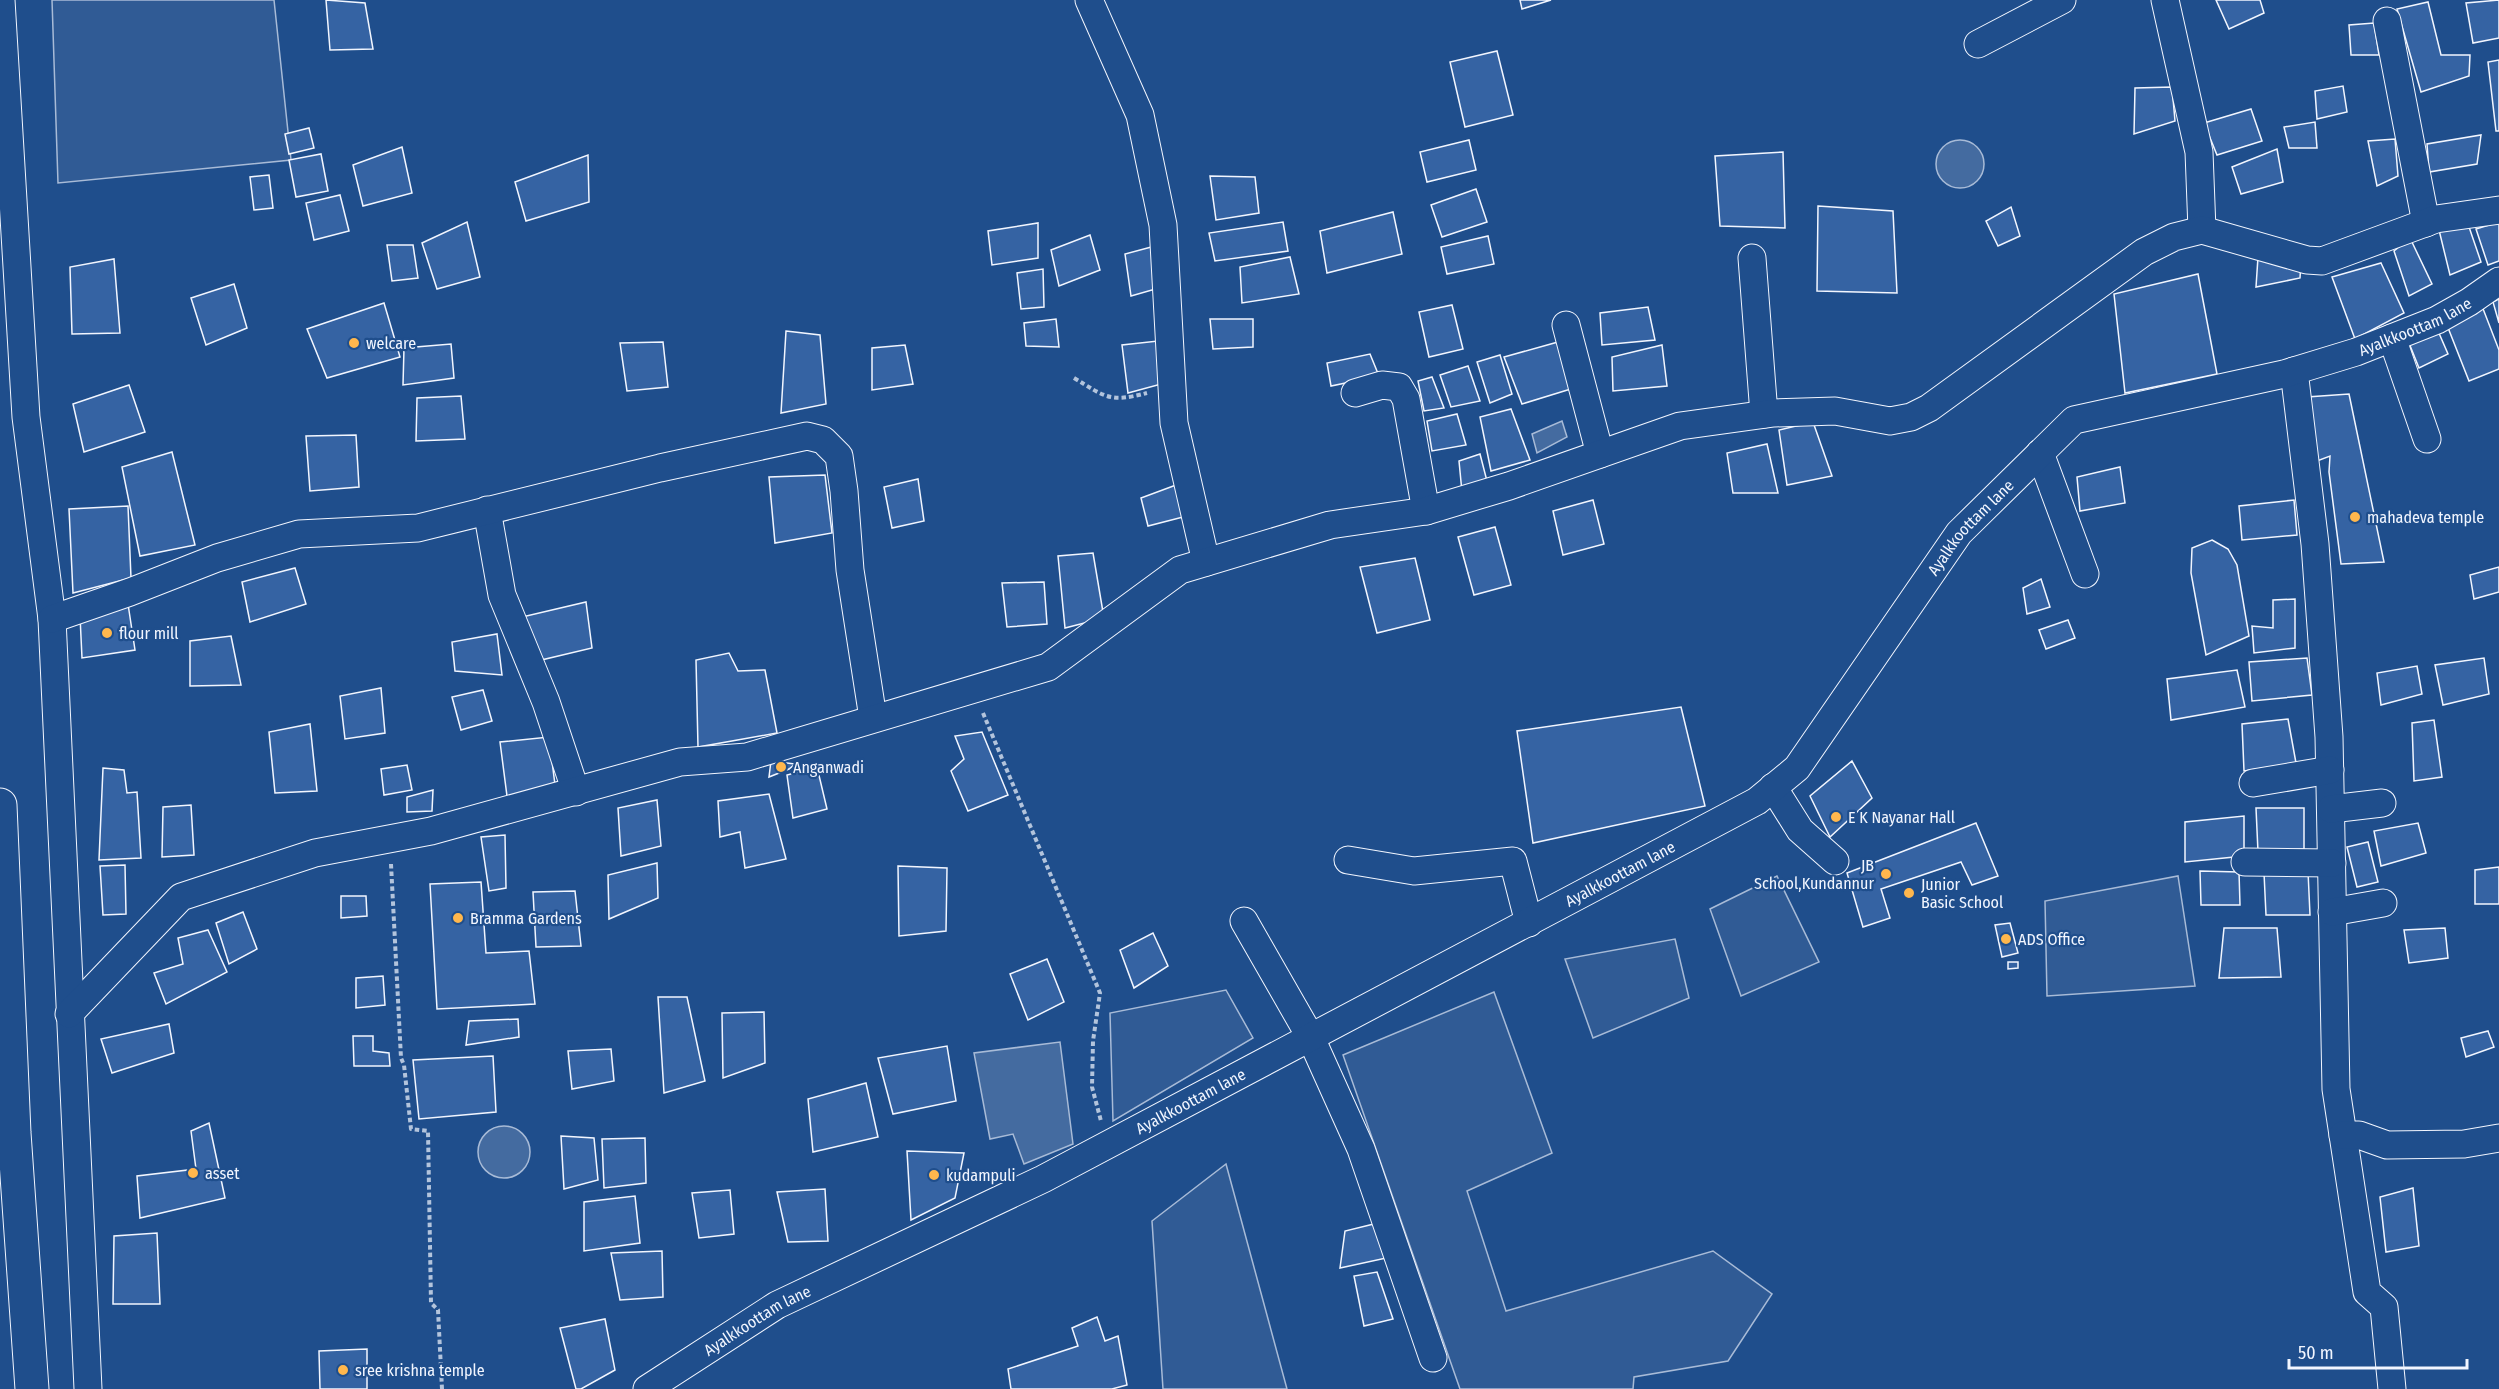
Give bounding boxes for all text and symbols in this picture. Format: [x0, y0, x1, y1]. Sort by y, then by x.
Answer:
street label: Ayalkkoottam lane [2356, 294, 2475, 360]
place label: welcare [366, 334, 416, 353]
marker: welcare [347, 336, 361, 350]
street label: Ayalkkoottam lane [1924, 476, 2018, 579]
place label: mahadeva temple [2367, 508, 2484, 527]
marker: mahadeva temple [2348, 510, 2362, 524]
place label: flour mill [119, 624, 179, 643]
marker: flour mill [100, 626, 114, 640]
place label: Anganwadi [793, 758, 864, 777]
marker: Anganwadi [774, 760, 788, 774]
place label: E K Nayanar Hall [1848, 808, 1955, 827]
marker: E K Nayanar Hall [1829, 810, 1843, 824]
street label: Ayalkkoottam lane [1562, 837, 1678, 911]
place label: JB School,Kundannur [1754, 856, 1874, 893]
marker: JB School,Kundannur [1879, 867, 1893, 881]
place label: Junior Basic School [1921, 875, 2003, 912]
marker: Junior Basic School [1902, 886, 1916, 900]
place label: Bramma Gardens [470, 909, 582, 928]
marker: Bramma Gardens [451, 911, 465, 925]
place label: ADS Office [2018, 930, 2085, 949]
marker: ADS Office [1999, 932, 2013, 946]
street label: Ayalkkoottam lane [1133, 1064, 1249, 1138]
place label: asset [205, 1164, 240, 1183]
marker: asset [186, 1166, 200, 1180]
place label: kudampuli [946, 1166, 1016, 1185]
marker: kudampuli [927, 1168, 941, 1182]
street label: Ayalkkoottam lane [700, 1281, 814, 1360]
scale bar [2289, 1332, 2468, 1370]
text: 50 m [2298, 1342, 2334, 1364]
place label: sree krishna temple [355, 1361, 485, 1380]
marker: sree krishna temple [336, 1363, 350, 1377]

